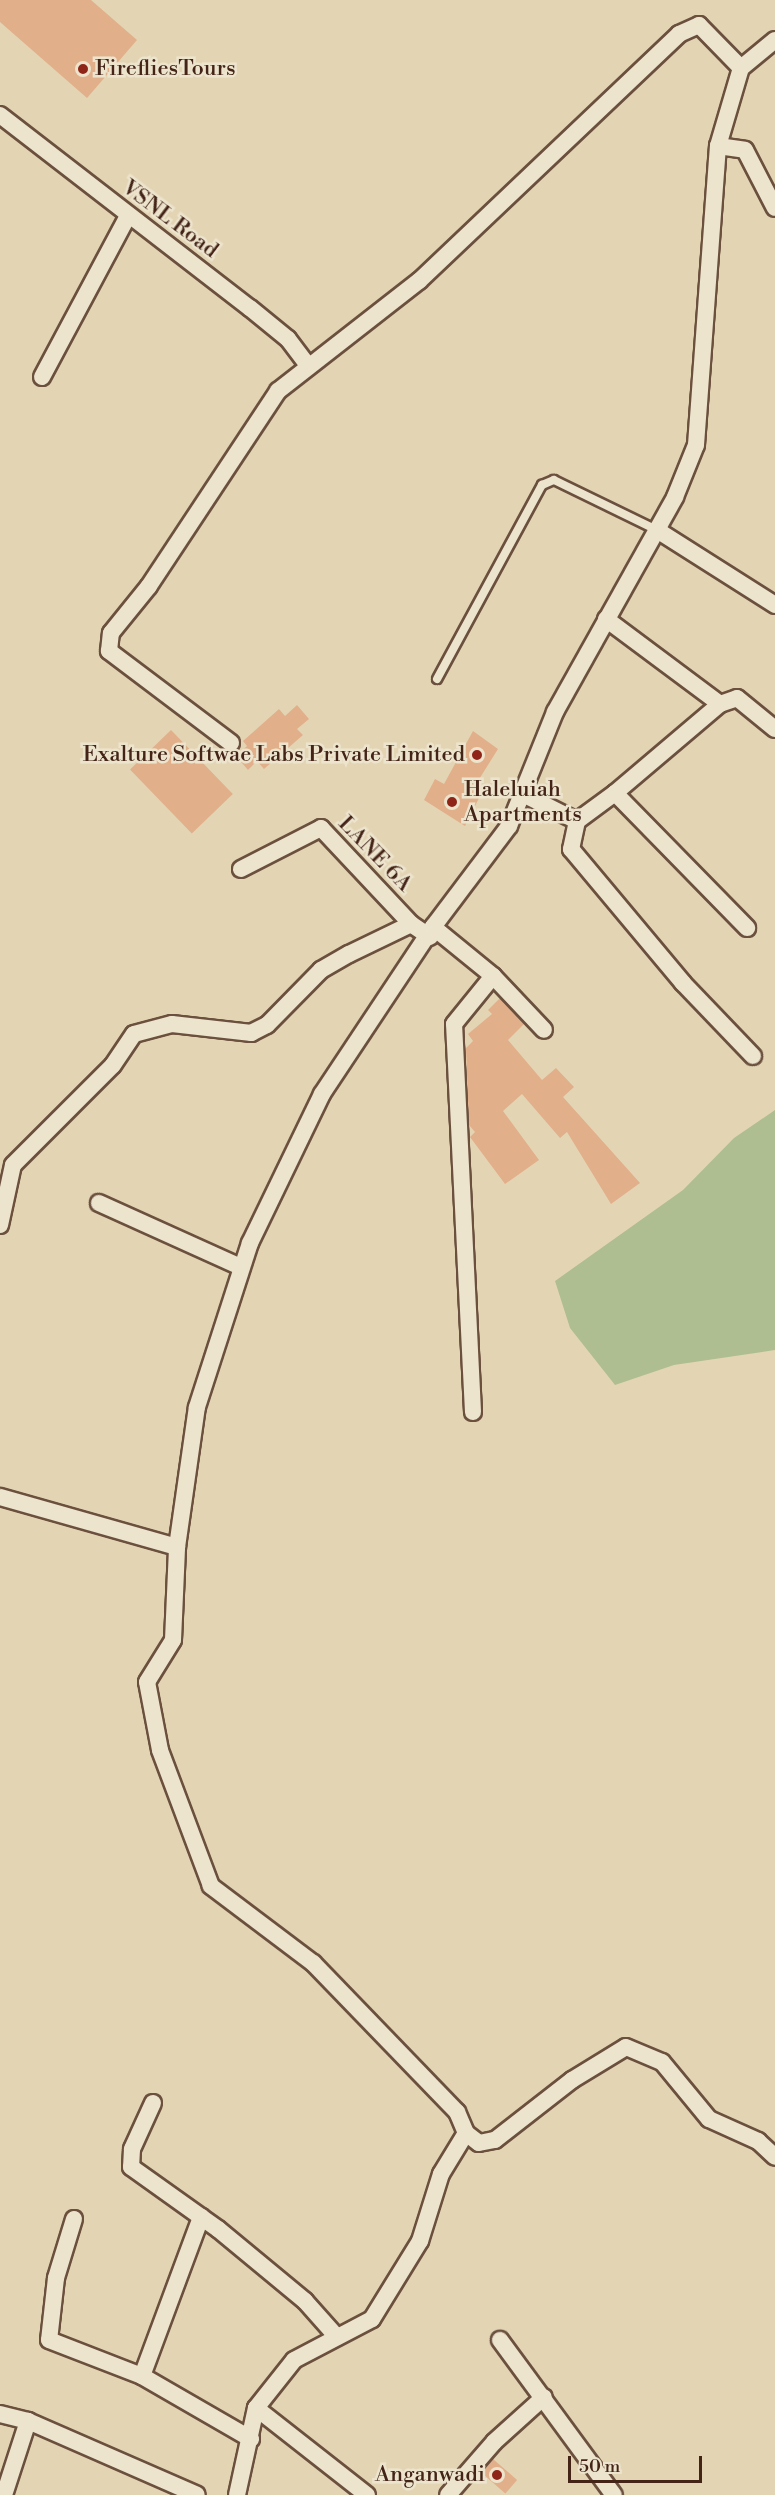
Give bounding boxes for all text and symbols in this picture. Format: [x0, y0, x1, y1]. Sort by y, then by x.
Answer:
place label: FirefliesTours [95, 56, 236, 82]
marker: FirefliesTours [76, 62, 90, 76]
street label: VSNL Road [117, 174, 223, 264]
place label: Exalture Softwae Labs Private Limited [83, 742, 465, 768]
marker: Exalture Softwae Labs Private Limited [470, 748, 484, 762]
place label: Haleluiah Apartments [464, 776, 582, 828]
marker: Haleluiah Apartments [445, 795, 459, 809]
street label: LANE 6A [333, 811, 417, 897]
scale bar [571, 2444, 704, 2482]
text: 50 m [579, 2455, 620, 2478]
place label: Anganwadi [375, 2462, 485, 2488]
marker: Anganwadi [490, 2468, 504, 2482]

